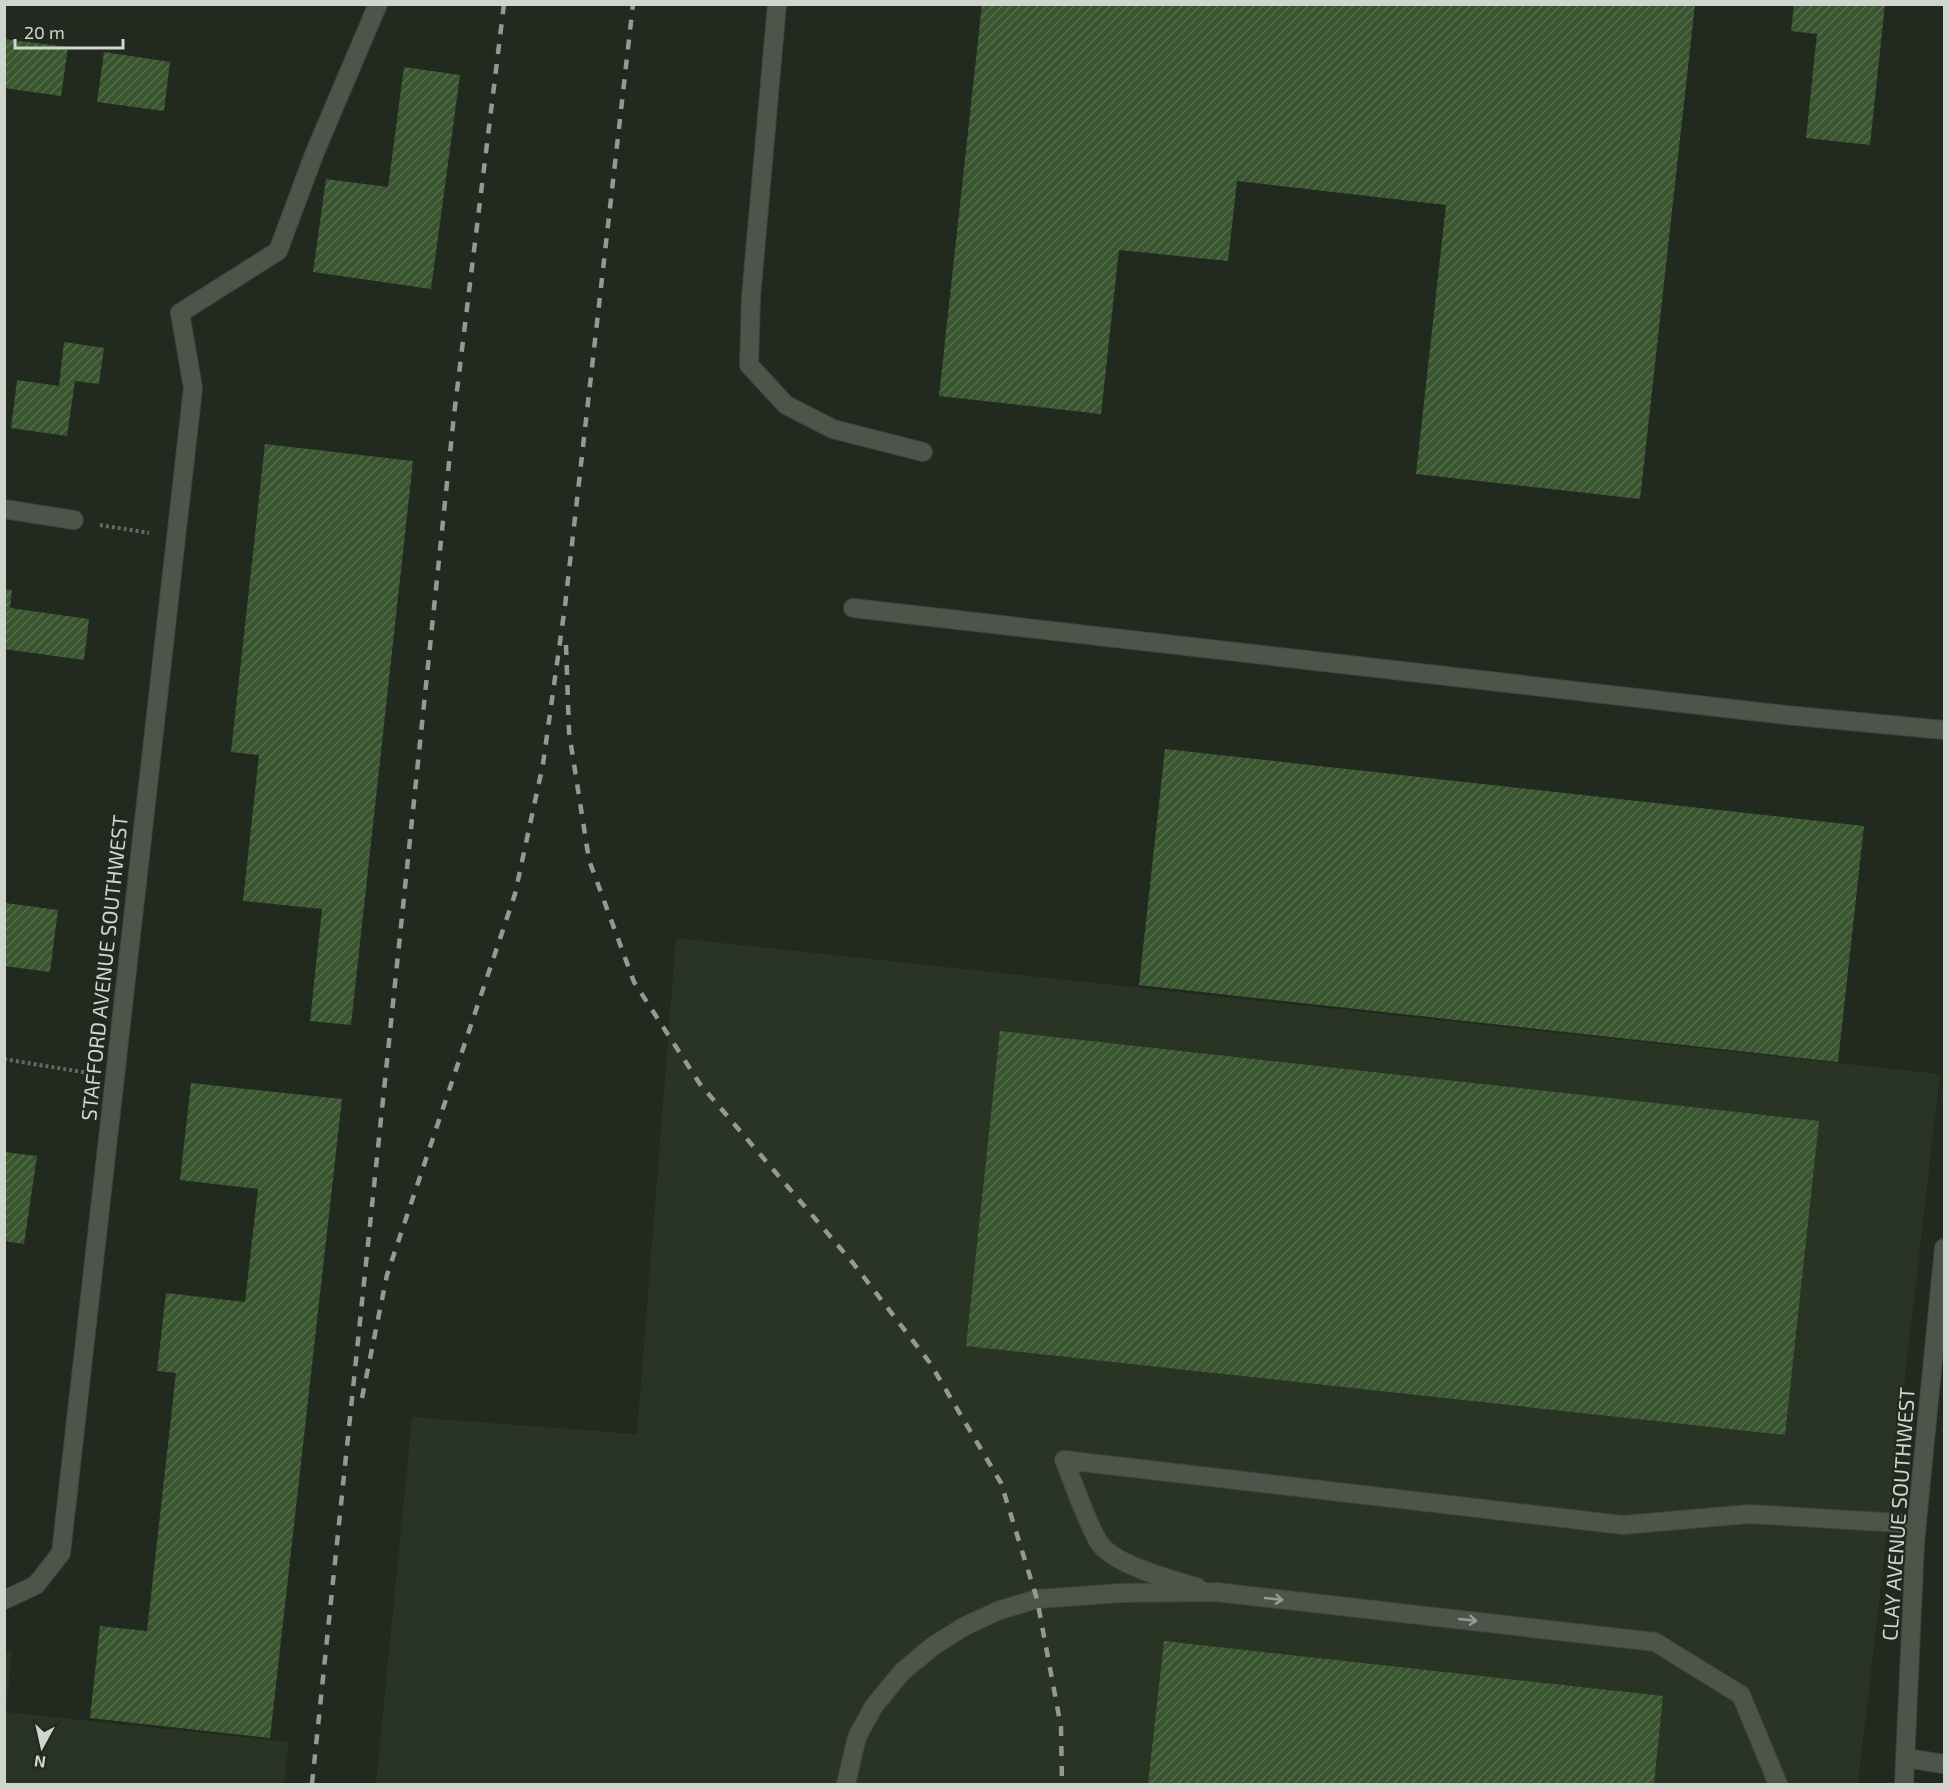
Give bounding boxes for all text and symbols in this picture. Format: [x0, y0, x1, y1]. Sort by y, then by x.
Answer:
scale bar [15, 12, 123, 50]
text: 20 m [24, 21, 65, 43]
street label: STAFFORD AVENUE SOUTHWEST [75, 814, 132, 1122]
street label: CLAY AVENUE SOUTHWEST [1876, 1386, 1919, 1641]
one-way arrow [1263, 1593, 1283, 1604]
one-way arrow [1457, 1615, 1477, 1626]
north arrow [12, 1717, 72, 1777]
text: N [33, 1752, 47, 1773]

